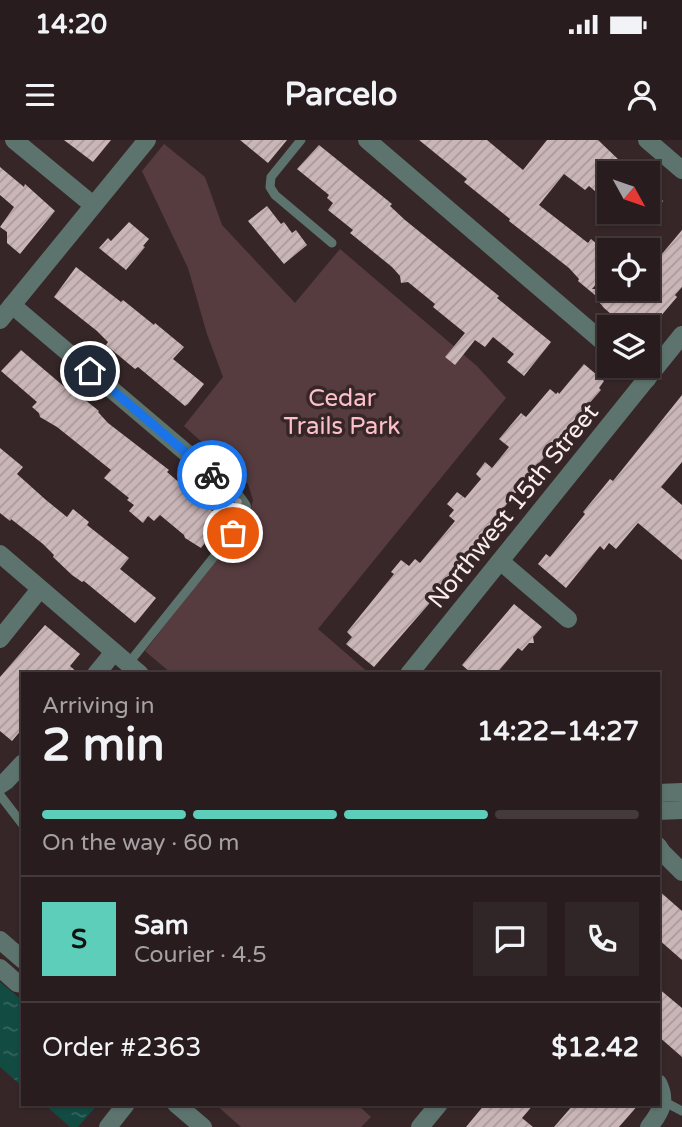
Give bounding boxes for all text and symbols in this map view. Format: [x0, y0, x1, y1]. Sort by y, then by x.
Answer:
text: 14:20 [35, 9, 107, 40]
icon: menu [21, 76, 59, 114]
text: Parcelo [285, 76, 397, 114]
icon: person [623, 76, 661, 114]
north arrow [597, 161, 660, 224]
map controls [597, 161, 660, 378]
button: locate [597, 238, 660, 301]
button: layers [597, 315, 660, 378]
pin [60, 341, 120, 401]
icon: home [71, 352, 109, 390]
park label: Cedar Trails Park [284, 384, 400, 441]
street label: Northwest 15th Street [422, 398, 605, 614]
courier [177, 440, 247, 510]
icon: bike [193, 456, 231, 494]
pin [203, 503, 263, 563]
icon: bag [214, 514, 252, 552]
text: Arriving in [42, 692, 155, 720]
text: 14:22–14:27 [477, 716, 639, 747]
text: 2 min [42, 718, 165, 773]
text: On the way · 60 m [42, 829, 239, 857]
button: chat [473, 902, 547, 976]
button: phone [565, 902, 639, 976]
text: Sam [134, 910, 189, 941]
text: S [71, 924, 87, 955]
text: Courier · 4.5 [134, 941, 267, 969]
text: Order #2363 [42, 1032, 202, 1063]
text: $12.42 [551, 1032, 639, 1063]

